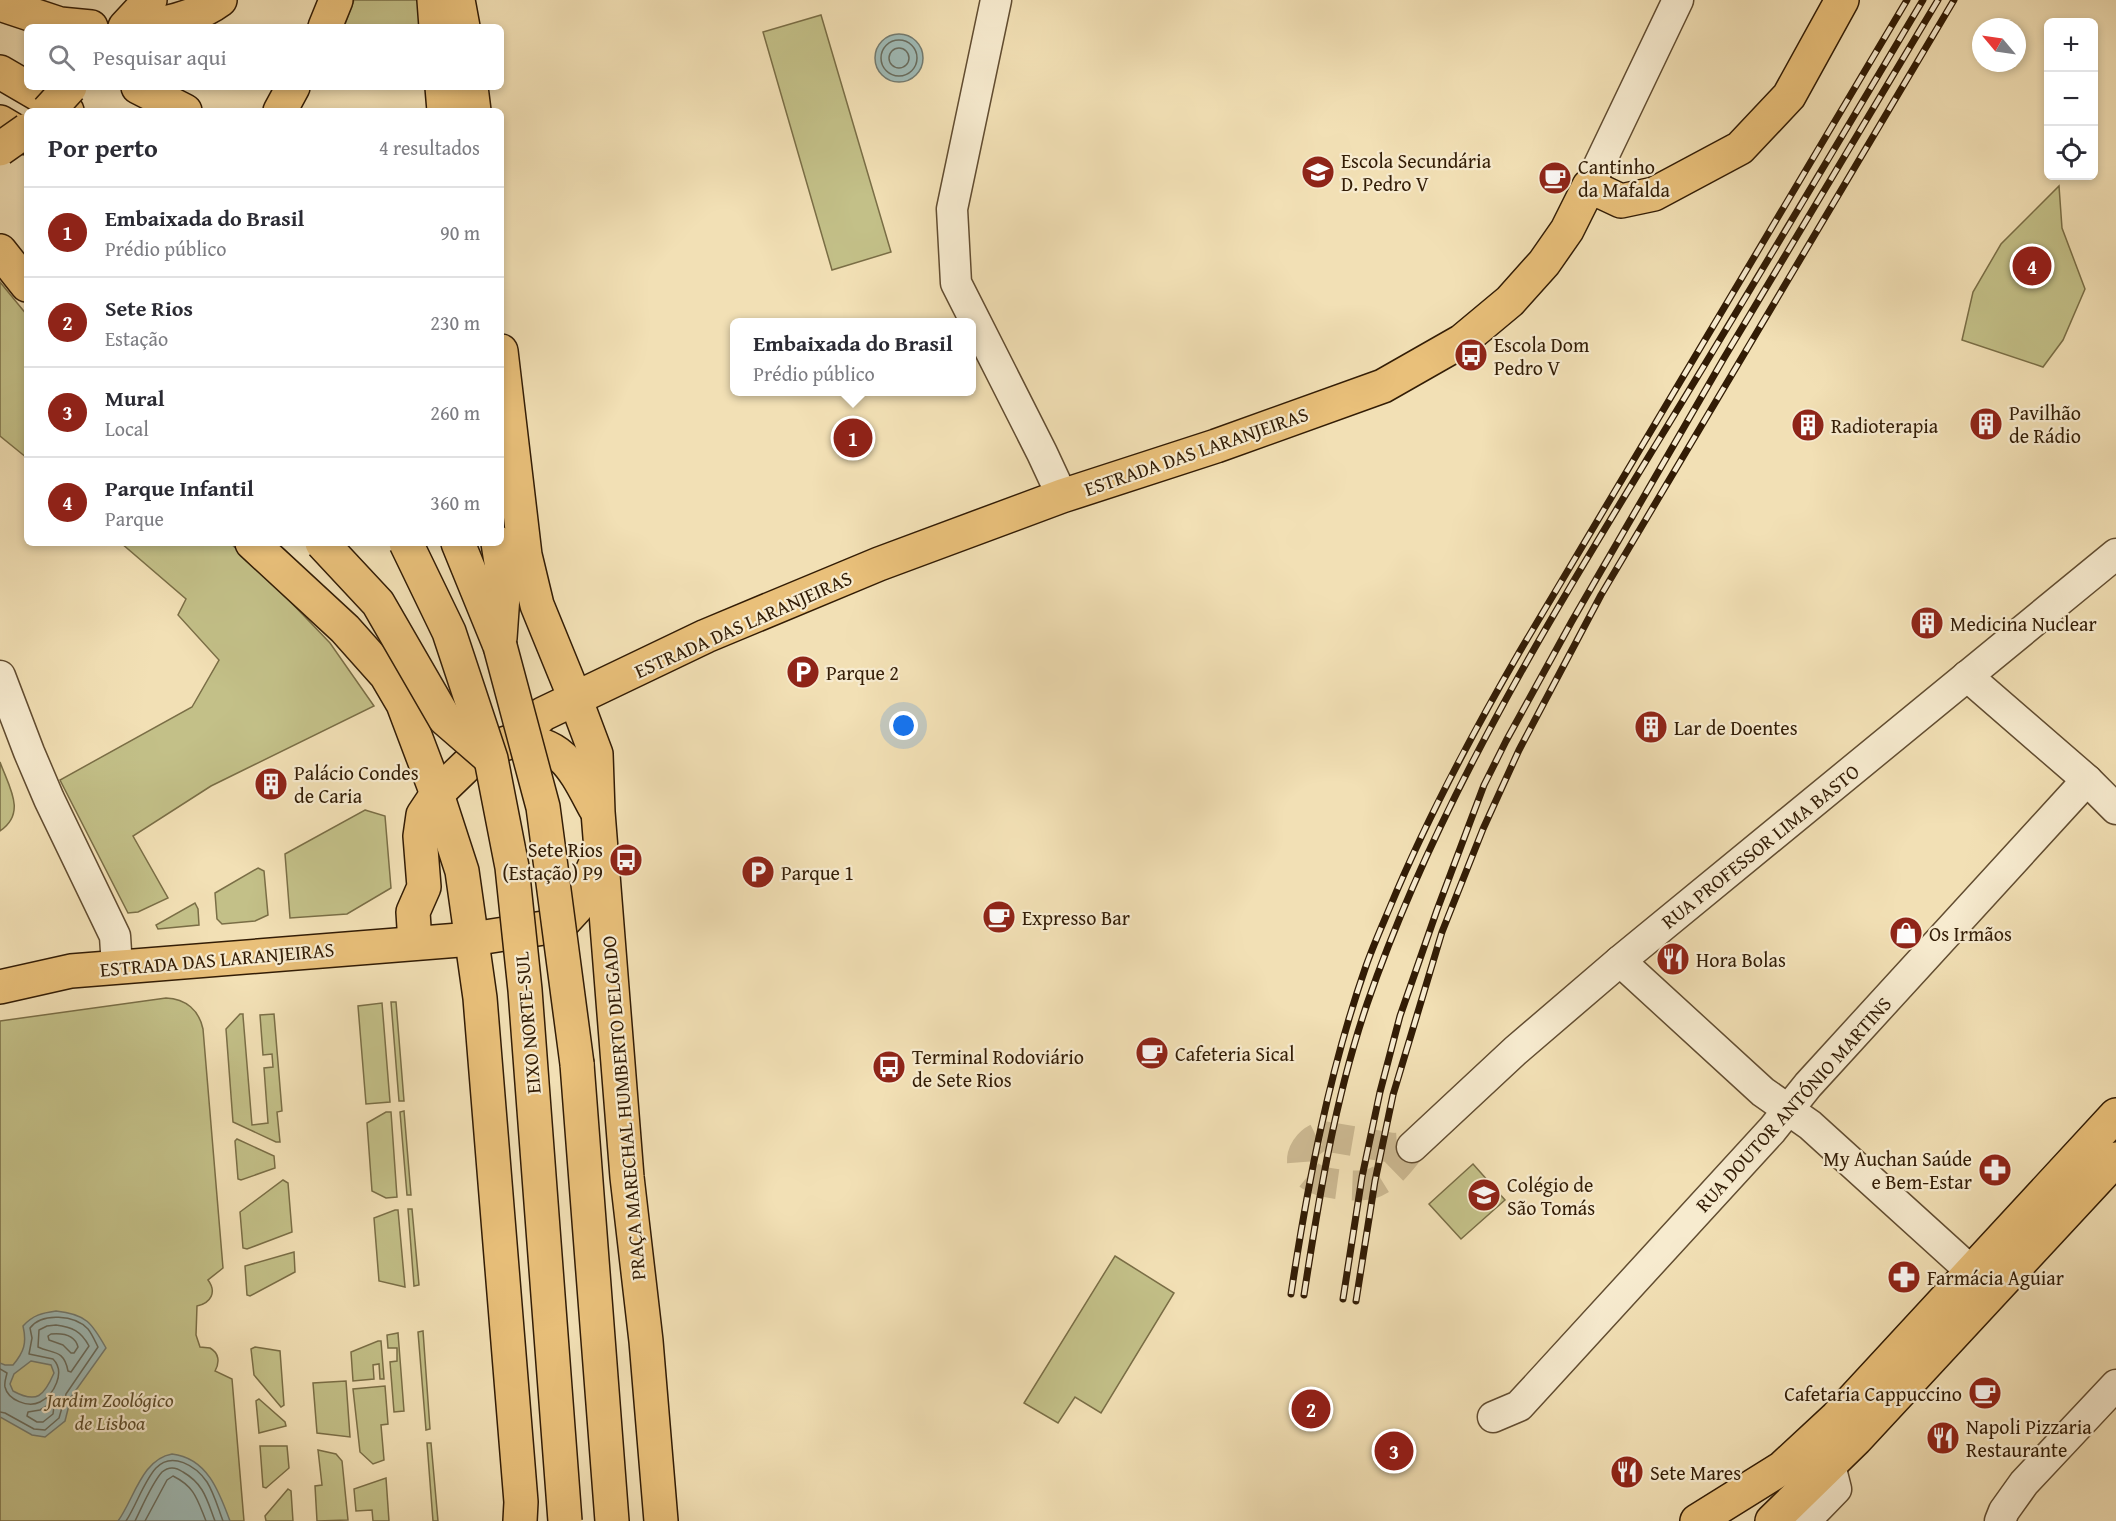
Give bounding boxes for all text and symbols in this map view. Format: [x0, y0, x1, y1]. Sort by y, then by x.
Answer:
north arrow [1972, 18, 2026, 72]
map controls [2044, 18, 2098, 180]
button: + [2044, 18, 2098, 72]
search box [24, 24, 504, 90]
icon: search [45, 41, 78, 74]
text: Pesquisar aqui [93, 41, 227, 73]
button: − [2044, 72, 2098, 126]
button: locate [2044, 126, 2098, 180]
text: Por perto [48, 128, 158, 167]
text: 4 resultados [379, 133, 480, 162]
place label: Escola Secundária D. Pedro V [1341, 146, 1492, 198]
place label: Cantinho da Mafalda [1578, 152, 1671, 204]
school or university icon: Escola Secundária D. Pedro V [1300, 154, 1336, 190]
cafe icon: Cantinho da Mafalda [1537, 160, 1573, 196]
text: Embaixada do Brasil [105, 202, 304, 234]
text: 1 [62, 218, 73, 247]
text: 90 m [440, 218, 480, 247]
text: Prédio público [105, 234, 227, 263]
pin: 4 [2012, 244, 2052, 288]
text: Sete Rios [105, 292, 193, 324]
text: 2 [62, 308, 73, 337]
text: 230 m [430, 308, 480, 337]
popup [730, 318, 976, 396]
text: Estação [105, 324, 168, 353]
text: Embaixada do Brasil [753, 327, 953, 359]
place label: Escola Dom Pedro V [1494, 330, 1590, 382]
bus stop icon: Escola Dom Pedro V [1453, 337, 1489, 373]
text: Prédio público [753, 359, 875, 388]
text: Mural [105, 382, 165, 414]
text: 3 [62, 398, 73, 427]
text: 260 m [430, 398, 480, 427]
place label: Pavilhão de Rádio [2009, 398, 2081, 450]
street label: ESTRADA DAS LARANJEIRAS [1080, 399, 1312, 503]
building icon: Pavilhão de Rádio [1968, 406, 2004, 442]
building icon: Radioterapia [1790, 407, 1826, 443]
place label: Radioterapia [1831, 411, 1939, 440]
text: Local [105, 414, 149, 443]
pin: 1 [834, 416, 872, 460]
text: Parque Infantil [105, 472, 254, 504]
text: 4 [62, 488, 73, 517]
text: 360 m [430, 488, 480, 517]
text: Parque [105, 504, 164, 533]
street label: ESTRADA DAS LARANJEIRAS [630, 563, 856, 685]
building icon: Medicina Nuclear [1909, 605, 1945, 641]
place label: Medicina Nuclear [1950, 609, 2097, 638]
parking icon: Parque 2 [785, 654, 821, 690]
place label: Parque 2 [826, 658, 899, 687]
building icon: Lar de Doentes [1633, 709, 1669, 745]
your location [889, 711, 918, 740]
place label: Lar de Doentes [1674, 713, 1798, 742]
street label: RUA PROFESSOR LIMA BASTO [1655, 757, 1865, 935]
place label: Palácio Condes de Caria [294, 758, 419, 810]
building icon: Palácio Condes de Caria [253, 766, 289, 802]
place label: Sete Rios (Estação) P9 [502, 835, 603, 887]
bus stop icon: Sete Rios (Estação) P9 [608, 842, 644, 878]
parking icon: Parque 1 [740, 854, 776, 890]
place label: Parque 1 [781, 858, 854, 887]
cafe icon: Expresso Bar [981, 899, 1017, 935]
place label: Expresso Bar [1022, 903, 1130, 932]
shop icon: Os Irmãos [1888, 915, 1924, 951]
place label: Os Irmãos [1929, 919, 2012, 948]
street label: ESTRADA DAS LARANJEIRAS [99, 934, 335, 984]
street label: PRAÇA MARECHAL HUMBERTO DELGADO [593, 935, 653, 1281]
restaurant icon: Hora Bolas [1655, 941, 1691, 977]
place label: Hora Bolas [1696, 945, 1786, 974]
street label: EIXO NORTE-SUL [506, 951, 548, 1095]
street label: RUA DOUTOR ANTÓNIO MARTINS [1688, 990, 1898, 1218]
cafe icon: Cafeteria Sical [1134, 1035, 1170, 1071]
place label: Cafeteria Sical [1175, 1039, 1295, 1068]
place label: Terminal Rodoviário de Sete Rios [912, 1042, 1084, 1094]
bus stop icon: Terminal Rodoviário de Sete Rios [871, 1049, 907, 1085]
place label: My Auchan Saúde e Bem-Estar [1823, 1144, 1972, 1196]
pharmacy icon: My Auchan Saúde e Bem-Estar [1977, 1152, 2013, 1188]
place label: Colégio de São Tomás [1507, 1170, 1595, 1222]
school or university icon: Colégio de São Tomás [1466, 1177, 1502, 1213]
pharmacy icon: Farmácia Aguiar [1886, 1259, 1922, 1295]
place label: Farmácia Aguiar [1927, 1263, 2064, 1292]
cafe icon: Cafetaria Cappuccino [1967, 1375, 2003, 1411]
place label: Cafetaria Cappuccino [1784, 1379, 1962, 1408]
park label: Jardim Zoológico de Lisboa [43, 1385, 174, 1437]
pin: 2 [1292, 1386, 1330, 1432]
place label: Napoli Pizzaria Restaurante [1966, 1412, 2092, 1464]
restaurant icon: Napoli Pizzaria Restaurante [1925, 1420, 1961, 1456]
pin: 3 [1374, 1428, 1414, 1474]
restaurant icon: Sete Mares [1609, 1454, 1645, 1490]
place label: Sete Mares [1650, 1458, 1741, 1487]

